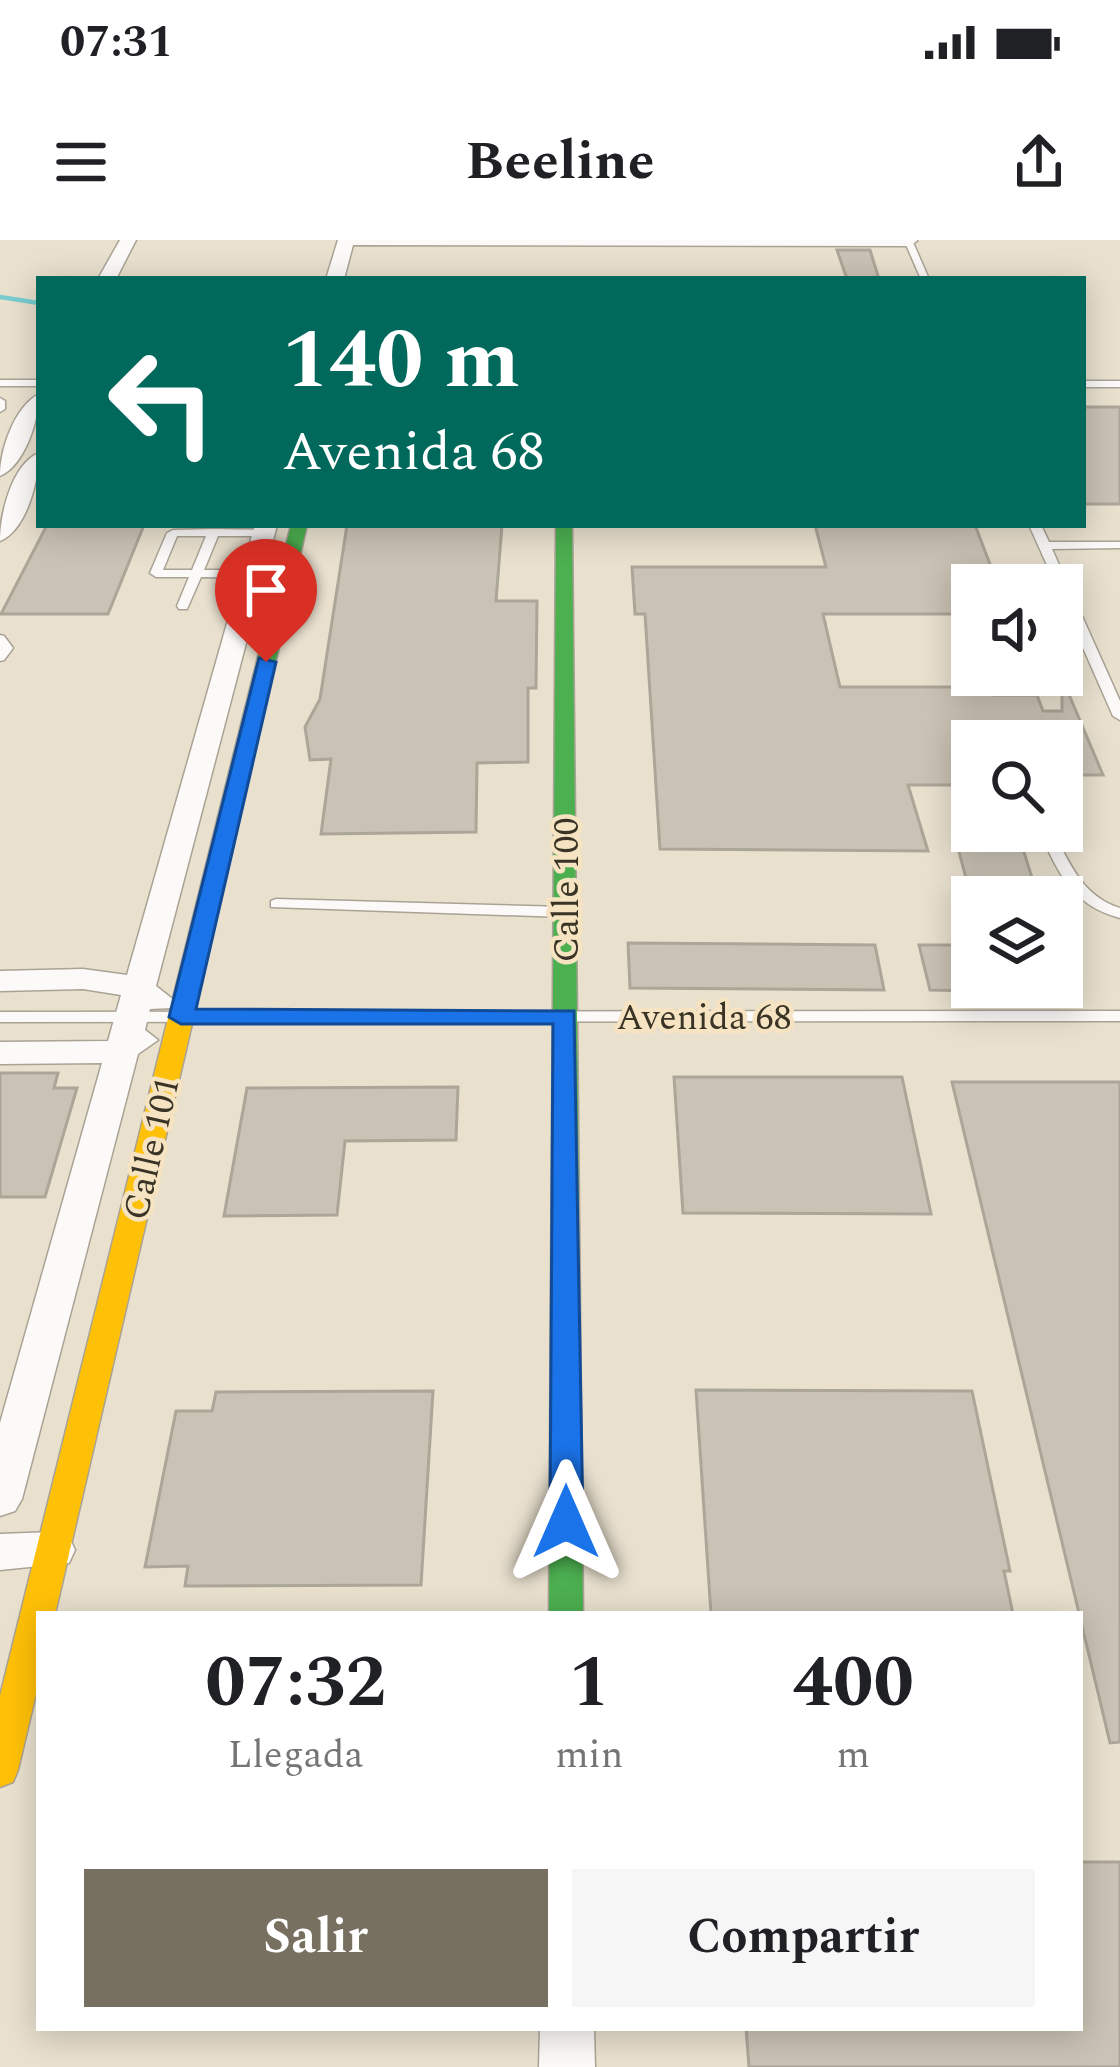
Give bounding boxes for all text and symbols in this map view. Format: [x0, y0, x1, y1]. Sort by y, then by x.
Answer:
text: 07:31 [60, 8, 173, 77]
text: Beeline [466, 121, 654, 203]
icon: menu [48, 129, 114, 195]
icon: share [1006, 129, 1072, 195]
text: 140 m [282, 297, 520, 425]
icon: left [84, 324, 240, 480]
text: Avenida 68 [282, 412, 545, 494]
pin [215, 539, 317, 662]
icon: arrive [233, 557, 299, 623]
map controls [951, 564, 1083, 1008]
button: sound [951, 564, 1083, 696]
button: search [951, 720, 1083, 852]
street label: Calle 100 [540, 817, 595, 963]
button: layers [951, 876, 1083, 1008]
street label: Avenida 68 [616, 991, 792, 1046]
street label: Calle 101 [109, 1072, 196, 1225]
position arrow [503, 1459, 629, 1585]
text: 07:32 [205, 1629, 386, 1738]
text: 1 [569, 1629, 610, 1738]
text: 400 [793, 1629, 914, 1738]
text: Llegada [228, 1726, 364, 1785]
text: min [555, 1726, 623, 1785]
text: m [836, 1726, 870, 1785]
button: Salir [84, 1869, 548, 2007]
button: Compartir [572, 1869, 1035, 2007]

